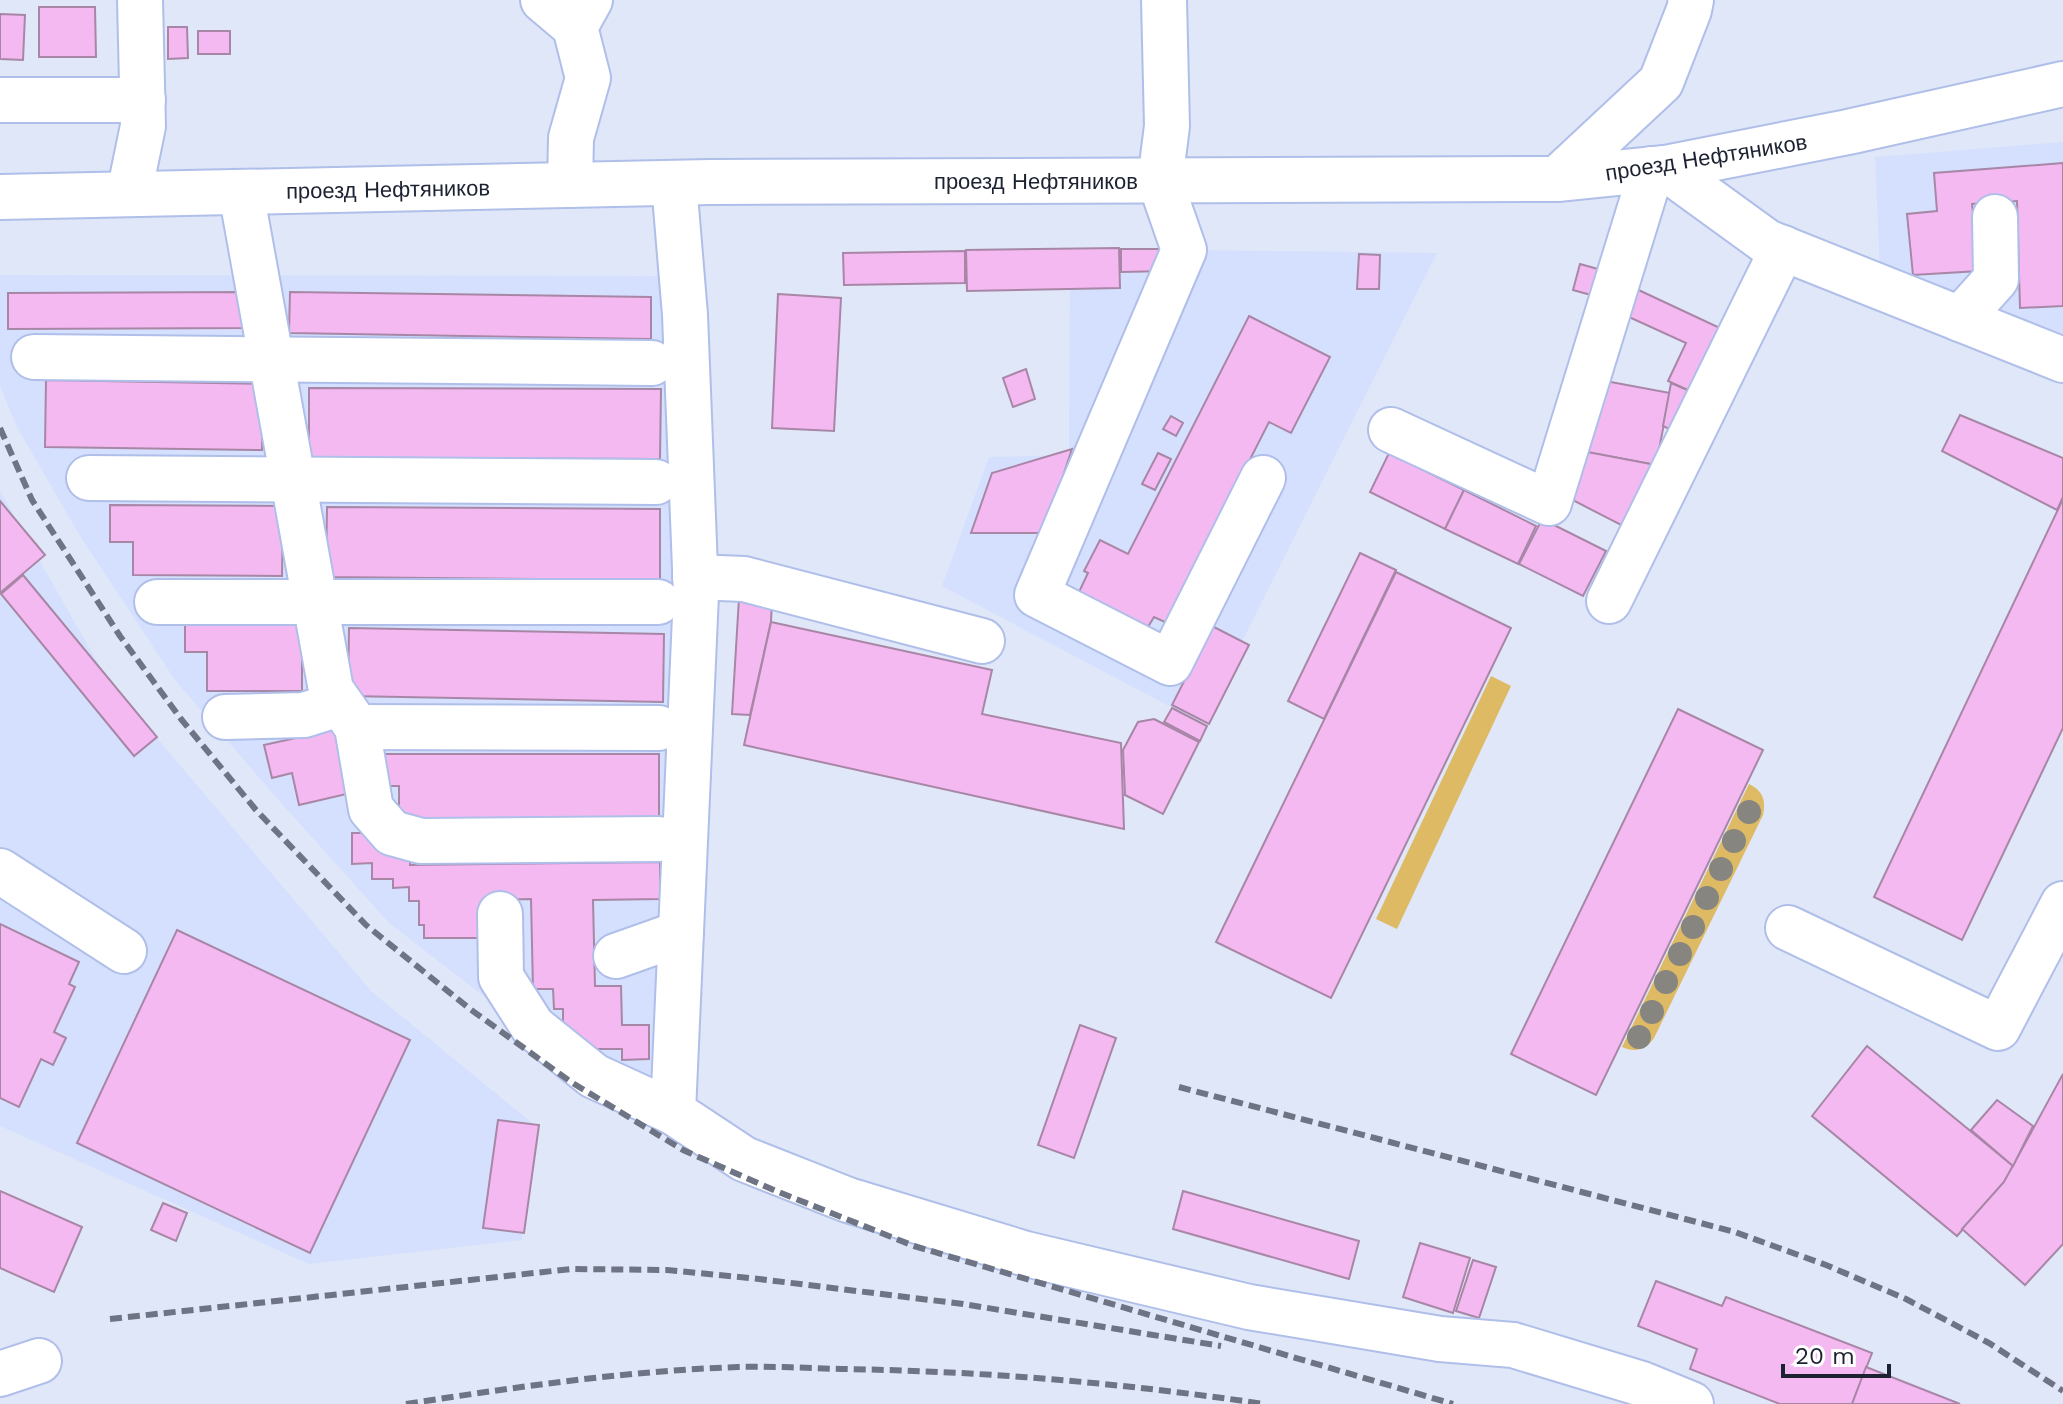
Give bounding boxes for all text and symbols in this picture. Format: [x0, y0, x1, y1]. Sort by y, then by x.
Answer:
street label: проезд Нефтяников [1603, 129, 1809, 186]
street label: проезд Нефтяников [934, 169, 1138, 194]
street label: проезд Нефтяников [286, 175, 490, 204]
scale bar [1783, 1328, 1889, 1378]
text: 20 m [1795, 1342, 1855, 1370]

